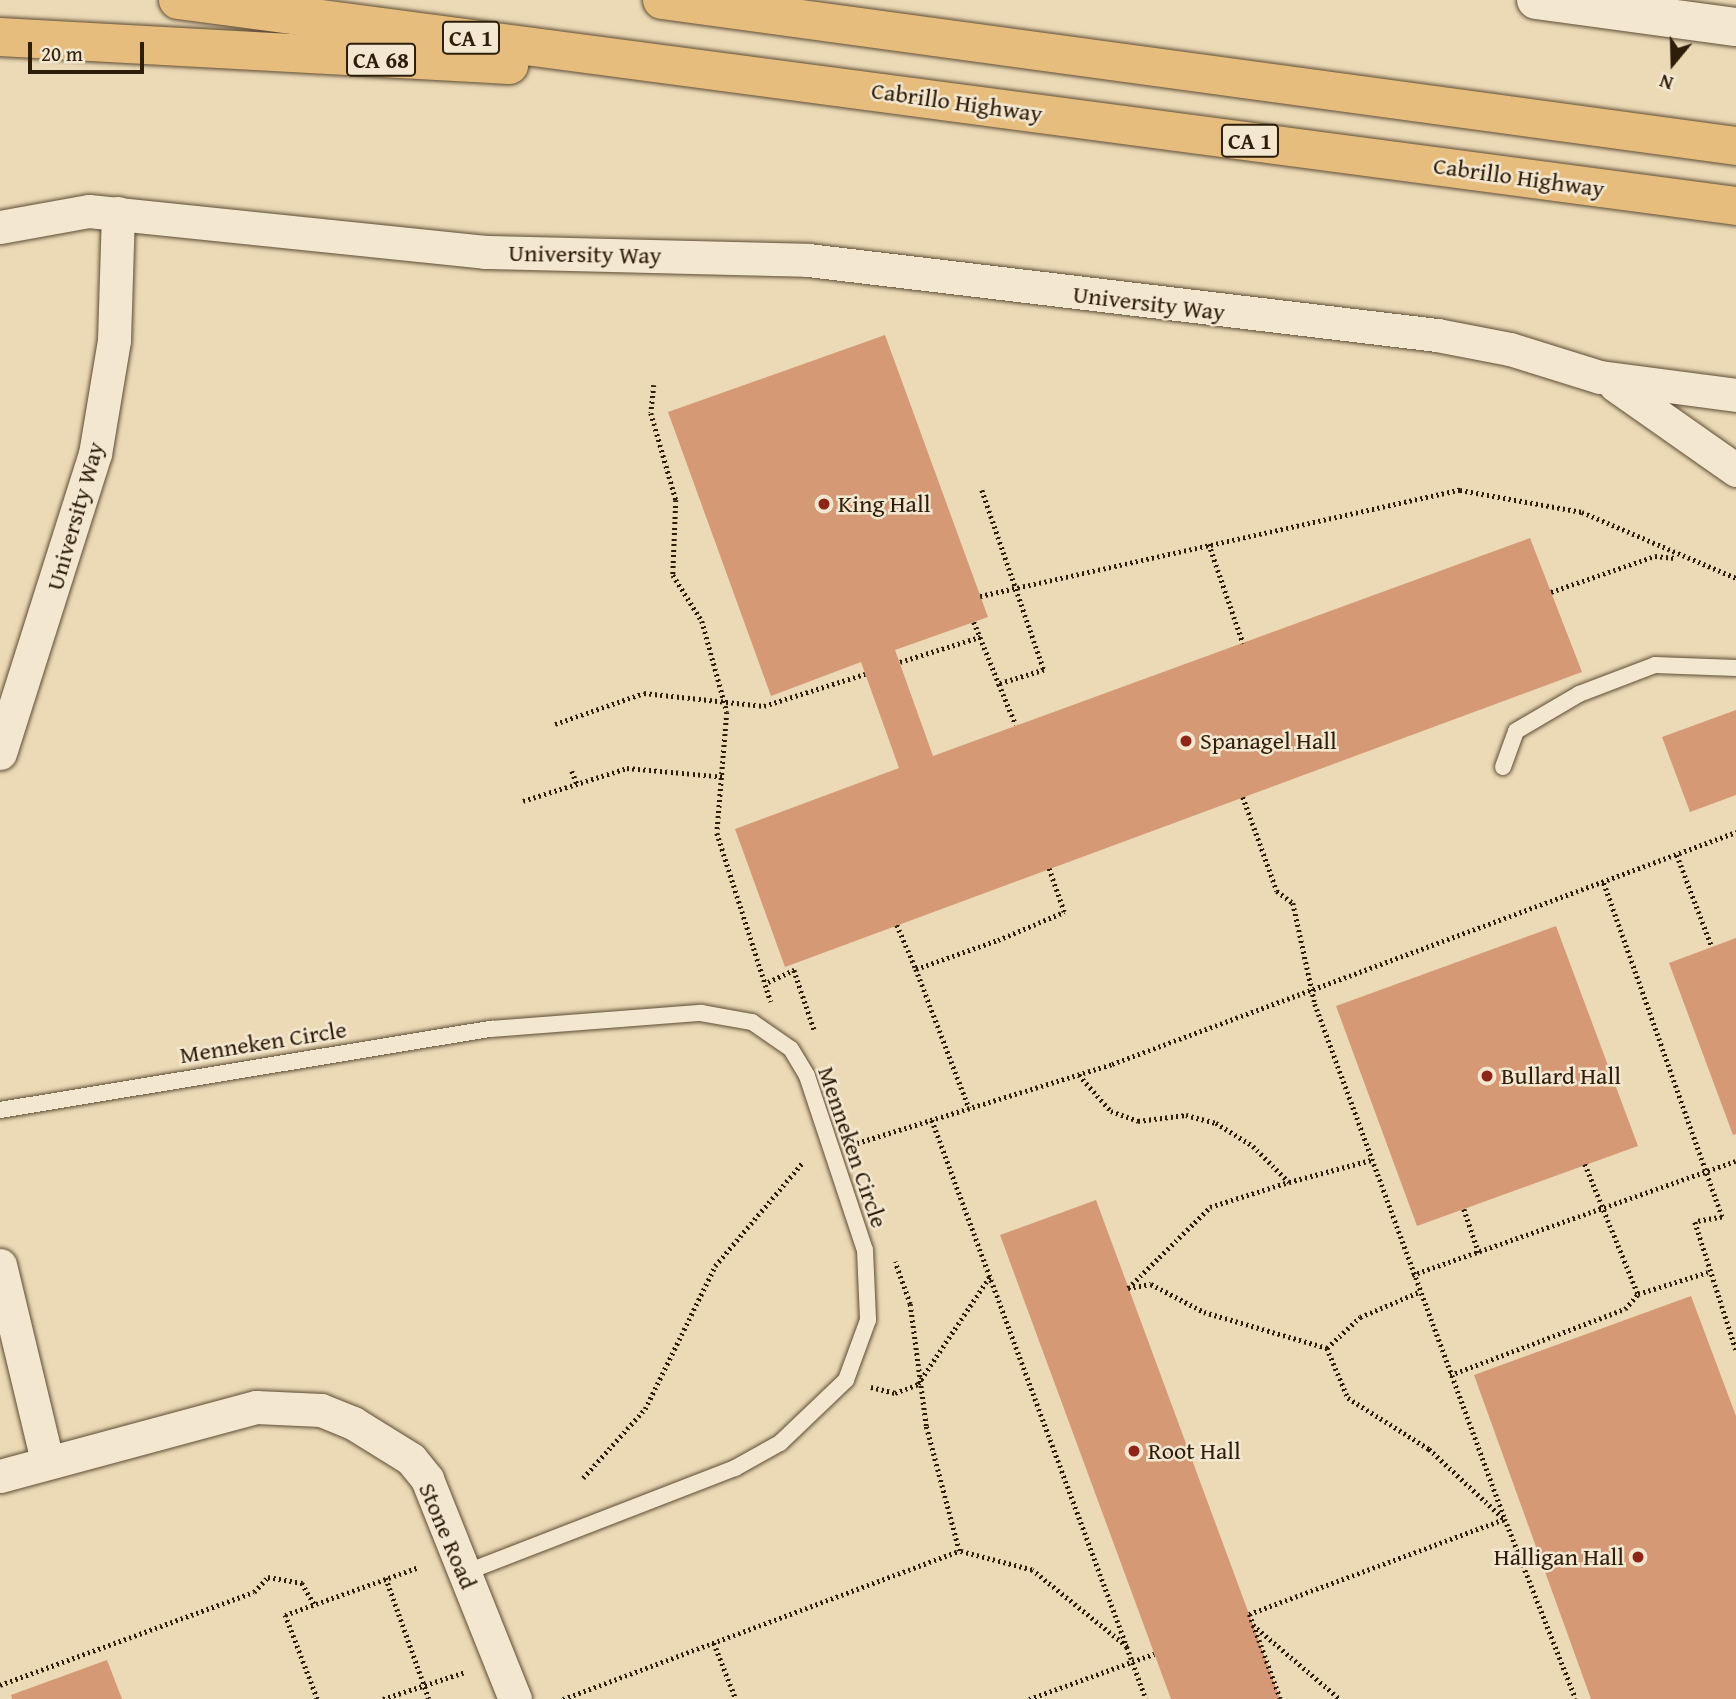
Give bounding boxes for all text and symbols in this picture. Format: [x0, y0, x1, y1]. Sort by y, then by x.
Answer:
road number: CA 1 [441, 19, 501, 58]
scale bar [32, 28, 147, 72]
north arrow [1638, 28, 1708, 98]
text: 20 m [41, 38, 83, 69]
road number: CA 68 [346, 40, 416, 80]
text: N [1656, 68, 1677, 98]
street label: Cabrillo Highway [870, 76, 1044, 128]
road number: CA 1 [1220, 122, 1280, 160]
street label: Cabrillo Highway [1432, 151, 1606, 203]
street label: University Way [508, 238, 662, 270]
street label: University Way [1071, 279, 1227, 327]
street label: University Way [40, 438, 110, 594]
place label: King Hall [838, 490, 930, 518]
marker: King Hall [816, 496, 832, 512]
place label: Spanagel Hall [1200, 727, 1337, 755]
marker: Spanagel Hall [1178, 733, 1194, 749]
street label: Menneken Circle [178, 1015, 348, 1069]
place label: Bullard Hall [1501, 1062, 1621, 1090]
street label: Menneken Circle [812, 1063, 894, 1231]
marker: Bullard Hall [1479, 1068, 1495, 1084]
place label: Root Hall [1148, 1437, 1241, 1465]
marker: Root Hall [1126, 1443, 1142, 1459]
street label: Stone Road [413, 1479, 483, 1593]
place label: Halligan Hall [1494, 1543, 1624, 1571]
marker: Halligan Hall [1630, 1549, 1646, 1565]

